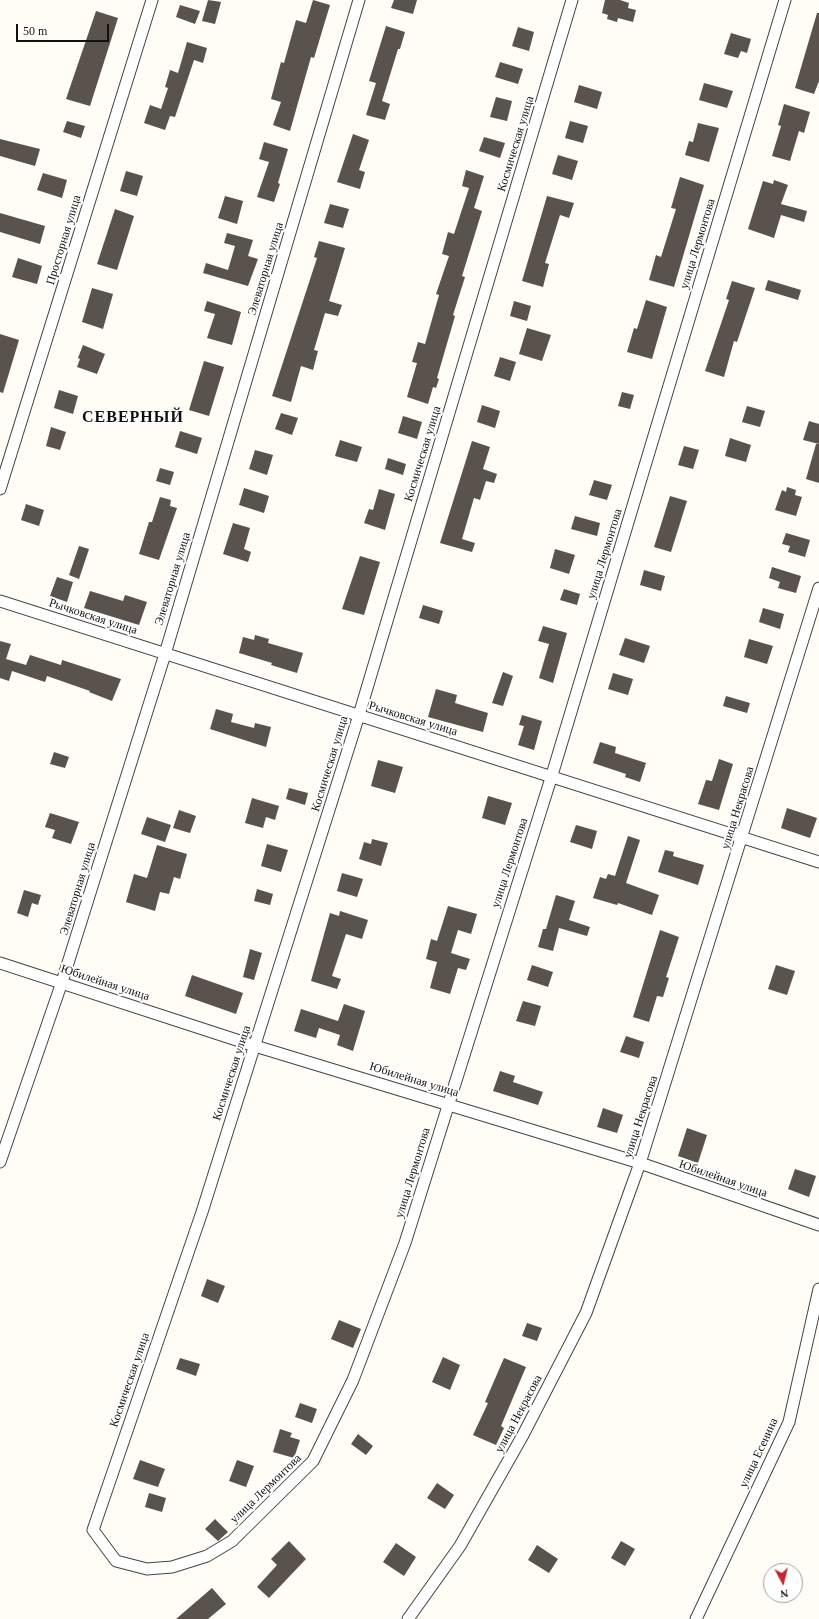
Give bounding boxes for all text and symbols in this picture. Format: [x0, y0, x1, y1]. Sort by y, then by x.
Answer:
scale bar [18, 16, 111, 42]
text: 50 m [23, 24, 47, 38]
street label: Космическая улица [495, 94, 537, 194]
street label: Просторная улица [43, 193, 85, 287]
street label: улица Лермонтова [677, 197, 719, 291]
street label: Элеваторная улица [245, 221, 287, 317]
street label: Космическая улица [402, 404, 444, 504]
district label: СЕВЕРНЫЙ [82, 408, 184, 428]
street label: улица Лермонтова [584, 507, 626, 601]
street label: Элеваторная улица [152, 531, 194, 627]
street label: Рычковская улица [47, 596, 139, 638]
street label: Рычковская улица [367, 699, 459, 739]
street label: Космическая улица [309, 714, 351, 814]
street label: улица Некрасова [719, 765, 757, 851]
street label: улица Лермонтова [489, 816, 531, 910]
street label: Элеваторная улица [57, 841, 99, 937]
street label: Юбилейная улица [59, 962, 151, 1004]
street label: Космическая улица [210, 1024, 254, 1122]
street label: Юбилейная улица [368, 1060, 460, 1100]
street label: улица Некрасова [621, 1074, 661, 1160]
street label: улица Лермонтова [392, 1126, 434, 1220]
street label: Юбилейная улица [677, 1157, 769, 1201]
street label: Космическая улица [107, 1331, 153, 1429]
street label: улица Некрасова [492, 1373, 546, 1455]
street label: улица Есенина [737, 1416, 781, 1490]
street label: улица Лермонтова [227, 1451, 305, 1527]
north arrow [763, 1563, 803, 1603]
text: N [780, 1587, 789, 1600]

